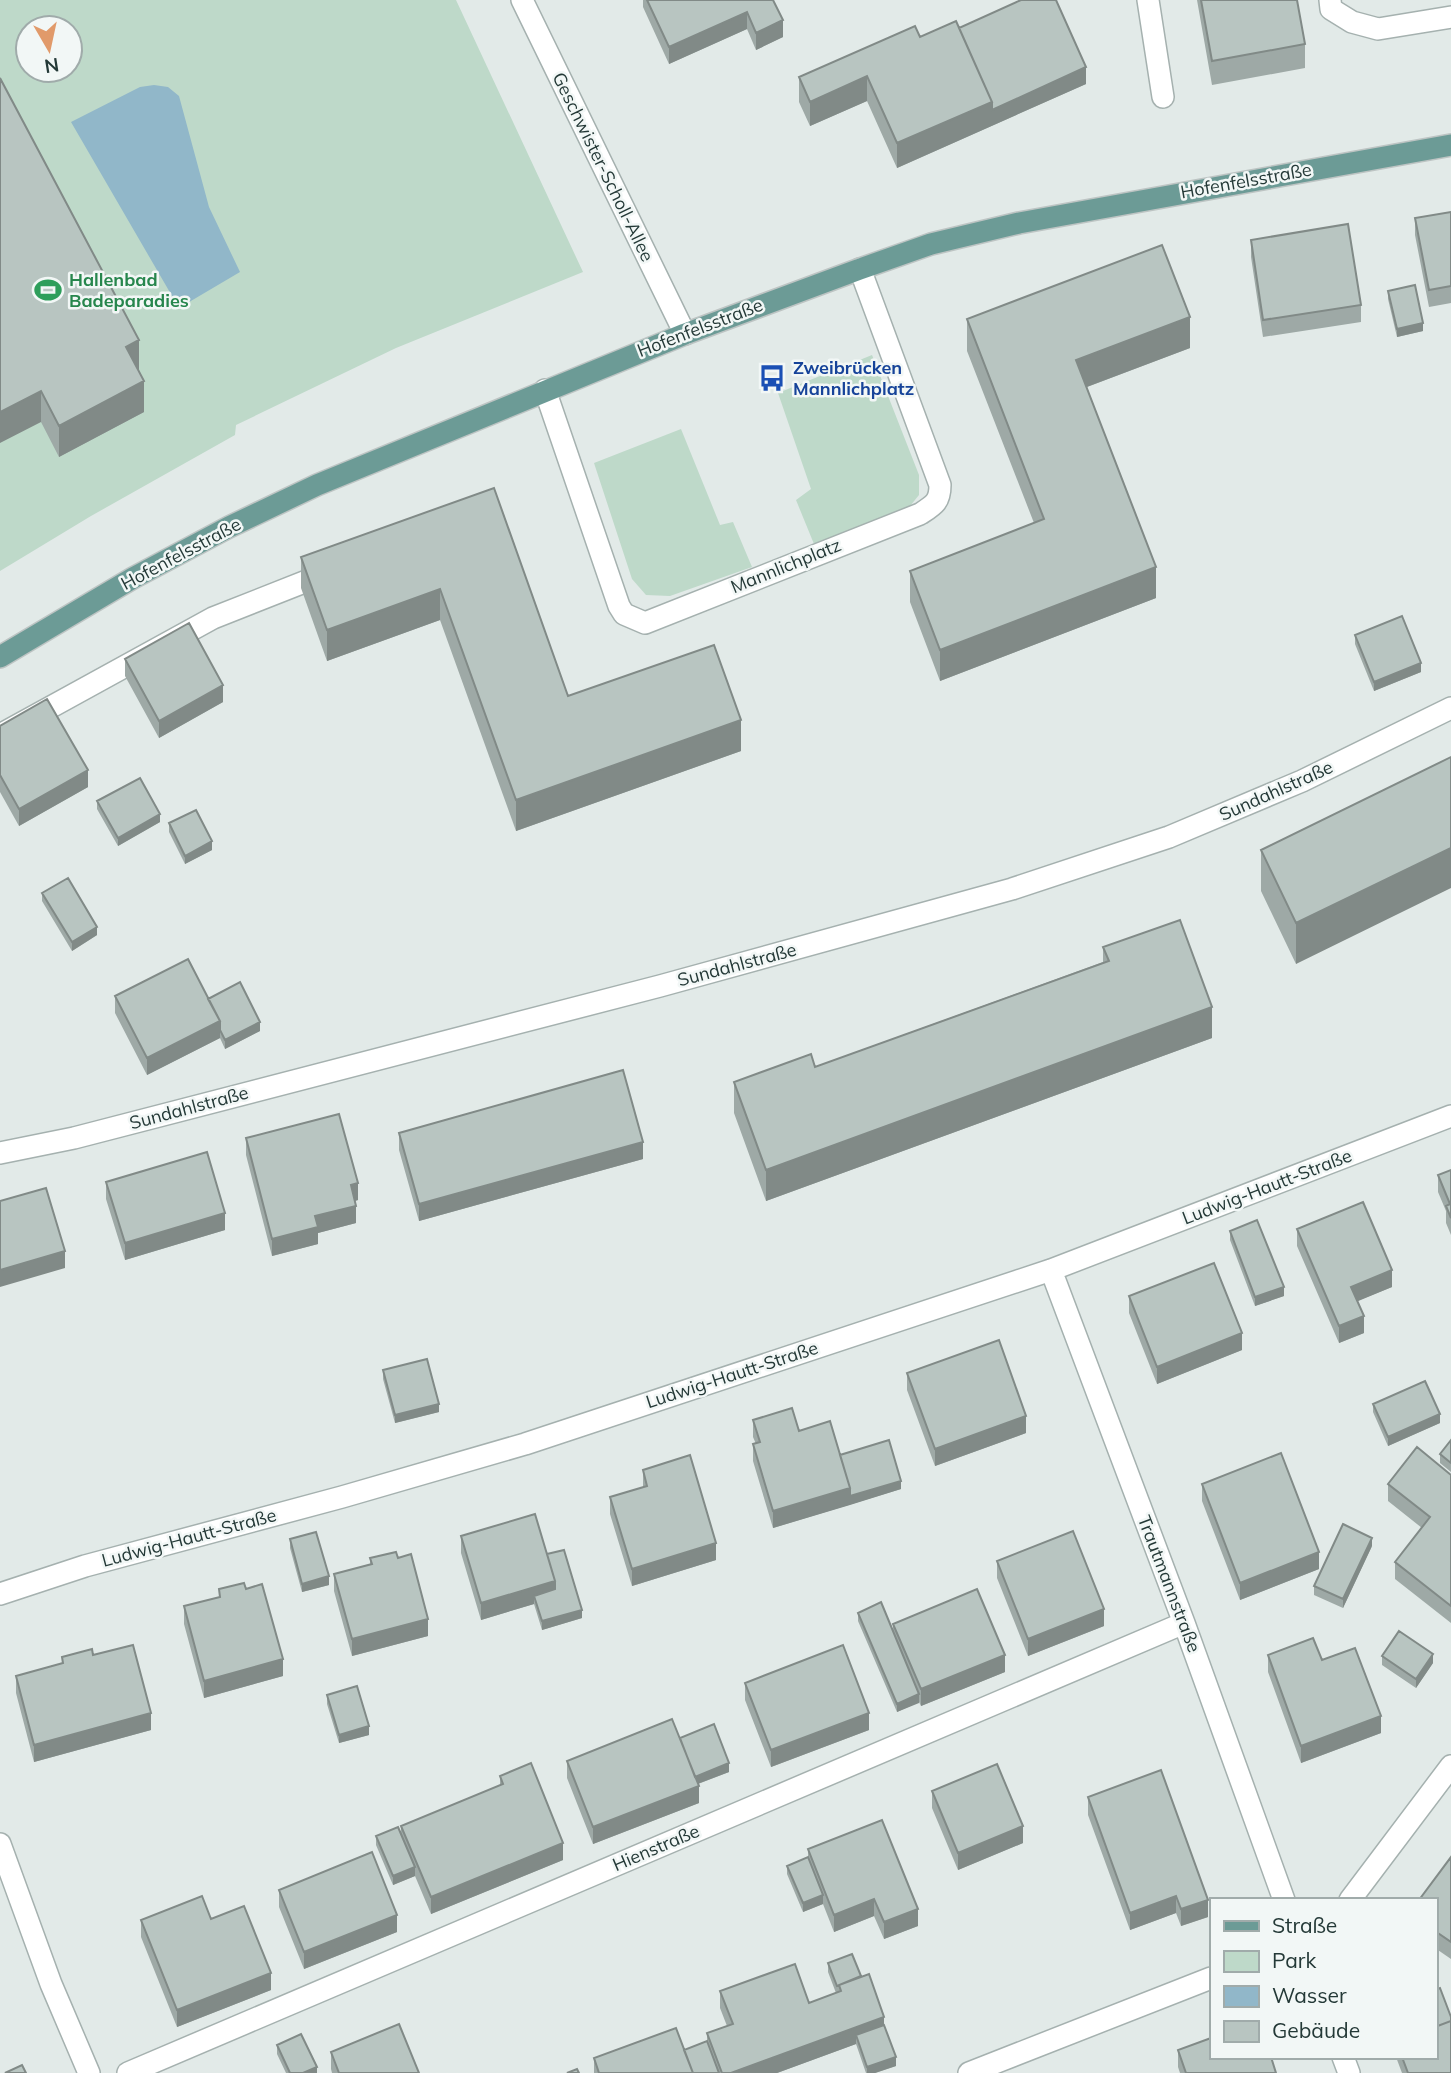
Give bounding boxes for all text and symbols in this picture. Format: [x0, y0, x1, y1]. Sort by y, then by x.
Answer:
north arrow [14, 14, 84, 84]
text: N [43, 53, 61, 79]
street label: Geschwister-Scholl-Allee [548, 68, 659, 265]
street label: Hofenfelsstraße [1179, 158, 1313, 203]
place label: Hallenbad Badeparadies [69, 268, 189, 312]
sports icon: Hallenbad Badeparadies [33, 275, 63, 305]
street label: Hofenfelsstraße [634, 293, 766, 362]
place label: Zweibrücken Mannlichplatz [793, 356, 914, 400]
bus stop icon: Zweibrücken Mannlichplatz [757, 363, 787, 393]
street label: Hofenfelsstraße [117, 512, 245, 595]
street label: Mannlichplatz [727, 533, 844, 598]
street label: Sundahlstraße [1215, 755, 1336, 826]
street label: Sundahlstraße [675, 938, 799, 991]
street label: Sundahlstraße [127, 1081, 251, 1134]
street label: Ludwig-Hautt-Straße [1179, 1144, 1355, 1229]
street label: Ludwig-Hautt-Straße [643, 1336, 821, 1413]
street label: Ludwig-Hautt-Straße [99, 1503, 279, 1572]
street label: Trautmannstraße [1133, 1512, 1206, 1655]
street label: Hienstraße [609, 1819, 703, 1876]
legend [1210, 1898, 1437, 2059]
text: Straße [1272, 1912, 1337, 1938]
text: Park [1272, 1947, 1316, 1973]
text: Wasser [1272, 1982, 1347, 2008]
text: Gebäude [1272, 2017, 1360, 2043]

